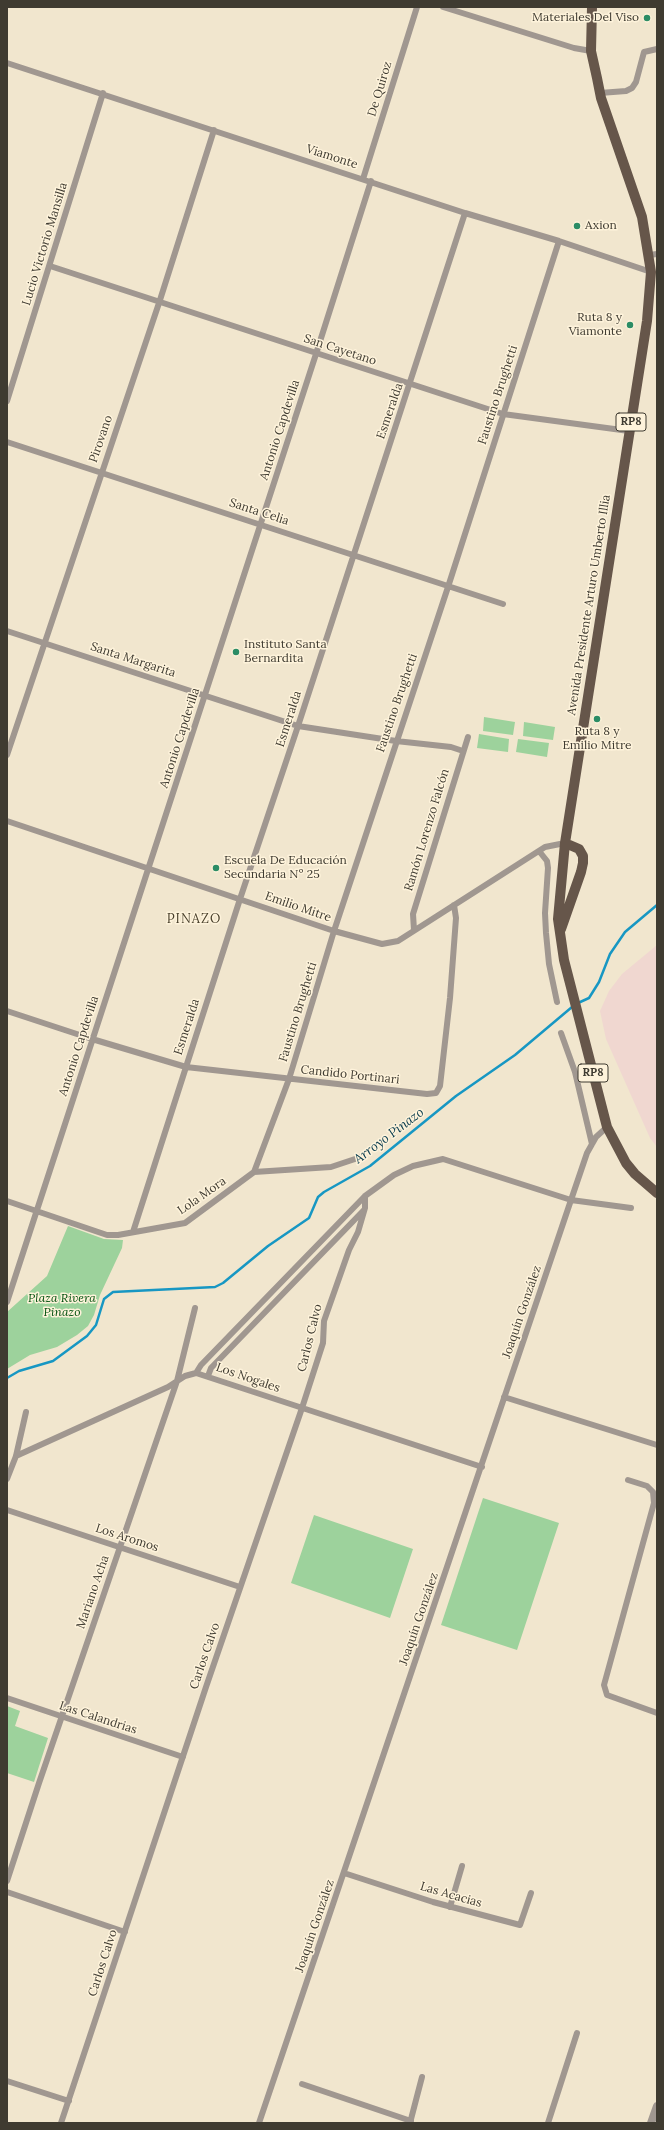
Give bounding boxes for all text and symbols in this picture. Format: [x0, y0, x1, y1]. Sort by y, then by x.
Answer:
place label: Materiales Del Viso [532, 11, 639, 25]
marker: Materiales Del Viso [642, 13, 652, 23]
street label: De Quiroz [365, 60, 395, 118]
street label: Viamonte [304, 142, 360, 172]
street label: Lucio Victorio Mansilla [19, 181, 71, 307]
place label: Axion [585, 219, 617, 233]
marker: Axion [572, 221, 582, 231]
place label: Ruta 8 y Viamonte [569, 311, 622, 339]
marker: Ruta 8 y Viamonte [625, 320, 635, 330]
street label: San Cayetano [302, 331, 378, 369]
street label: Faustino Brughetti [475, 344, 521, 446]
street label: Antonio Capdevilla [257, 378, 303, 482]
street label: Esmeralda [374, 381, 406, 441]
street label: Pirovano [86, 413, 116, 465]
road number: RP8 [616, 413, 646, 431]
street label: Avenida Presidente Arturo Umberto Illia [564, 494, 614, 716]
street label: Santa Celia [227, 496, 291, 528]
place label: Instituto Santa Bernardita [244, 638, 327, 666]
street label: Santa Margarita [88, 639, 178, 681]
marker: Instituto Santa Bernardita [231, 647, 241, 657]
street label: Faustino Brughetti [373, 652, 421, 754]
street label: Antonio Capdevilla [157, 686, 203, 790]
street label: Esmeralda [273, 689, 305, 749]
marker: Ruta 8 y Emilio Mitre [592, 714, 602, 724]
place label: Ruta 8 y Emilio Mitre [562, 725, 632, 753]
street label: Ramón Lorenzo Falcón [402, 767, 452, 893]
place label: Escuela De Educación Secundaria Nº 25 [224, 854, 347, 882]
marker: Escuela De Educación Secundaria Nº 25 [211, 863, 221, 873]
street label: Emilio Mitre [263, 889, 333, 925]
district label: PINAZO [167, 911, 221, 927]
street label: Faustino Brughetti [276, 960, 320, 1064]
street label: Antonio Capdevilla [56, 994, 102, 1098]
street label: Esmeralda [171, 997, 203, 1057]
street label: Candido Portinari [300, 1063, 400, 1087]
road number: RP8 [578, 1064, 608, 1082]
water label: Arroyo Pinazo [351, 1105, 427, 1167]
street label: Lola Mora [175, 1174, 229, 1218]
street label: Joaquín González [499, 1264, 545, 1360]
park label: Plaza Rivera Pinazo [28, 1292, 96, 1320]
street label: Carlos Calvo [295, 1303, 325, 1373]
street label: Los Nogales [214, 1360, 282, 1396]
street label: Los Aromos [94, 1521, 160, 1555]
street label: Mariano Acha [74, 1553, 112, 1631]
street label: Joaquín González [396, 1571, 442, 1667]
street label: Carlos Calvo [187, 1621, 223, 1691]
street label: Las Calandrias [57, 1699, 139, 1737]
street label: Joaquín González [292, 1878, 338, 1974]
street label: Las Acacias [418, 1879, 484, 1911]
street label: Carlos Calvo [85, 1928, 121, 1998]

